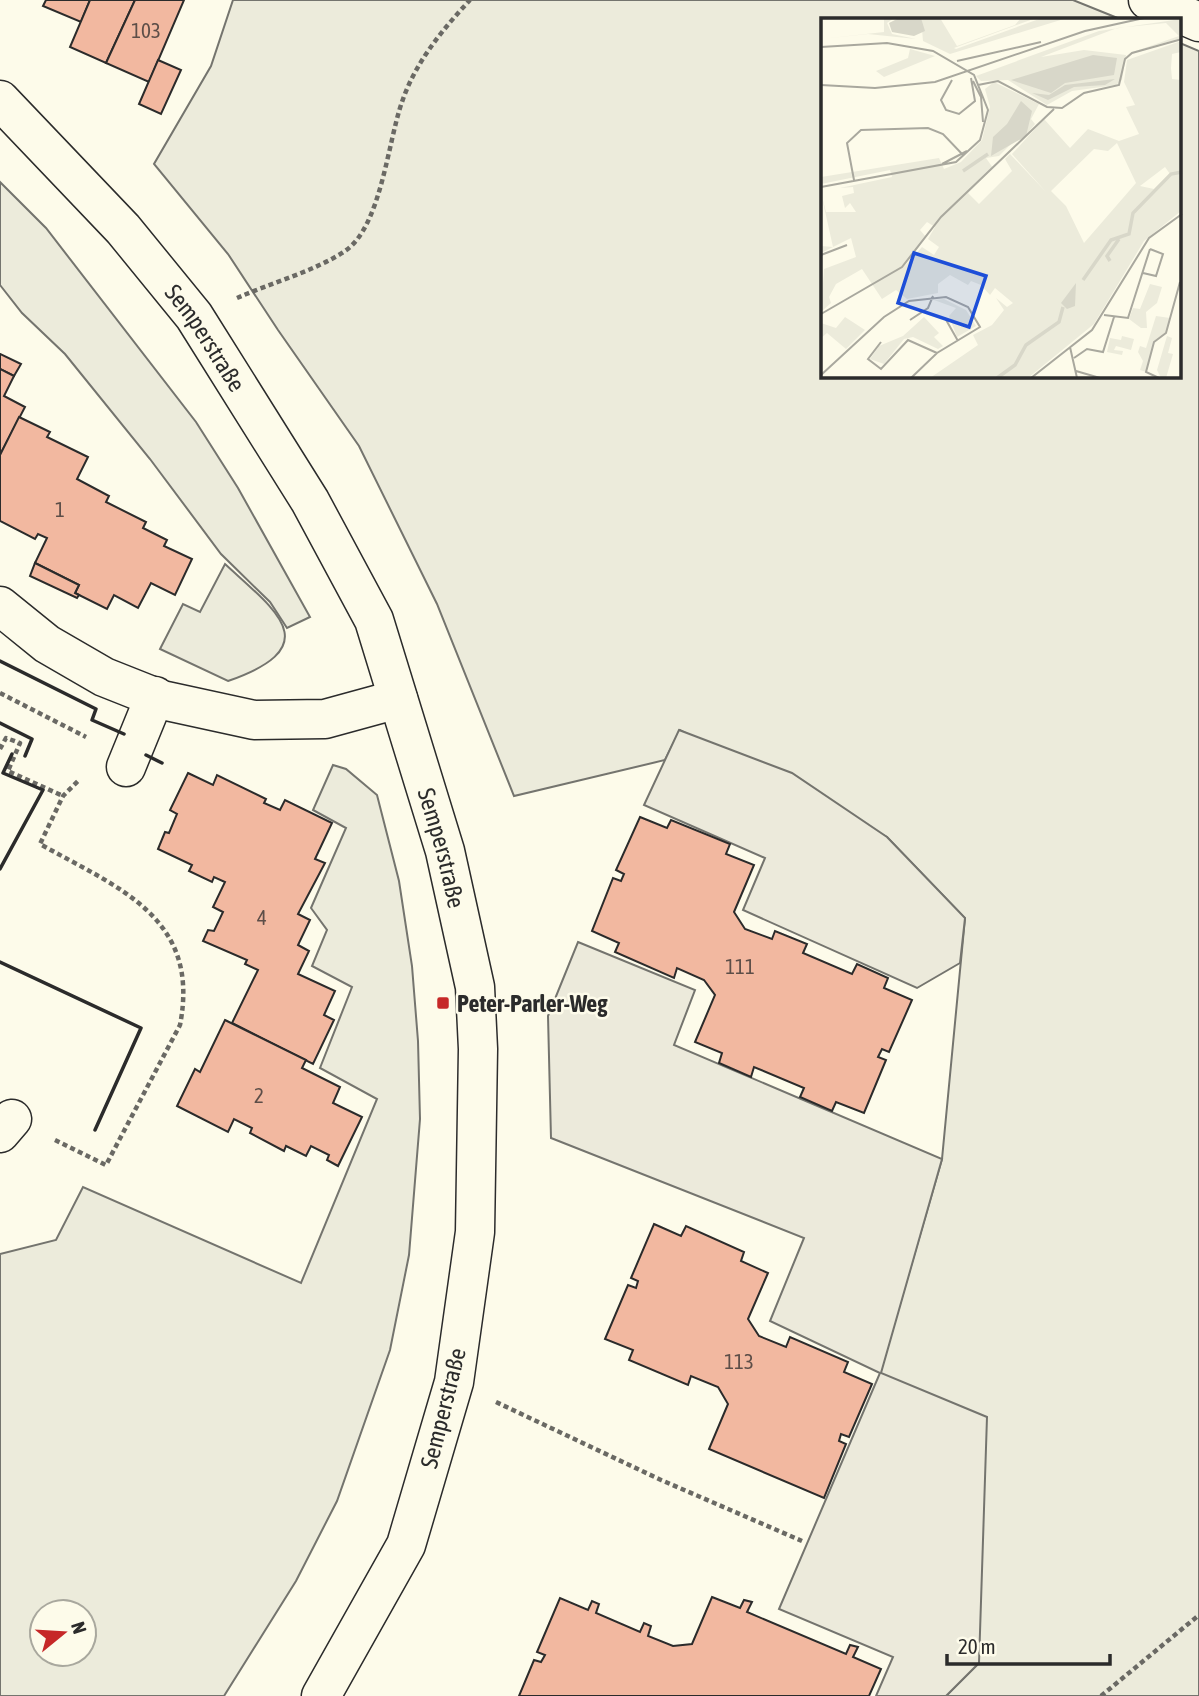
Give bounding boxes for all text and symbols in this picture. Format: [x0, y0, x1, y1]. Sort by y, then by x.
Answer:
house number: 103 [131, 18, 161, 42]
inset map [821, 18, 1182, 378]
street label: Semperstraße [160, 279, 251, 396]
house number: 1 [55, 497, 65, 521]
street label: Semperstraße [413, 785, 471, 910]
house number: 4 [257, 905, 267, 929]
house number: 111 [725, 954, 755, 978]
place label: Peter-Parler-Weg [457, 990, 608, 1017]
marker: Peter-Parler-Weg [435, 995, 451, 1011]
house number: 2 [254, 1083, 264, 1107]
street label: Semperstraße [415, 1345, 471, 1471]
house number: 113 [724, 1349, 754, 1373]
north arrow [28, 1598, 98, 1668]
text: N [67, 1619, 91, 1636]
scale bar [947, 1622, 1110, 1666]
text: 20 m [958, 1634, 996, 1658]

